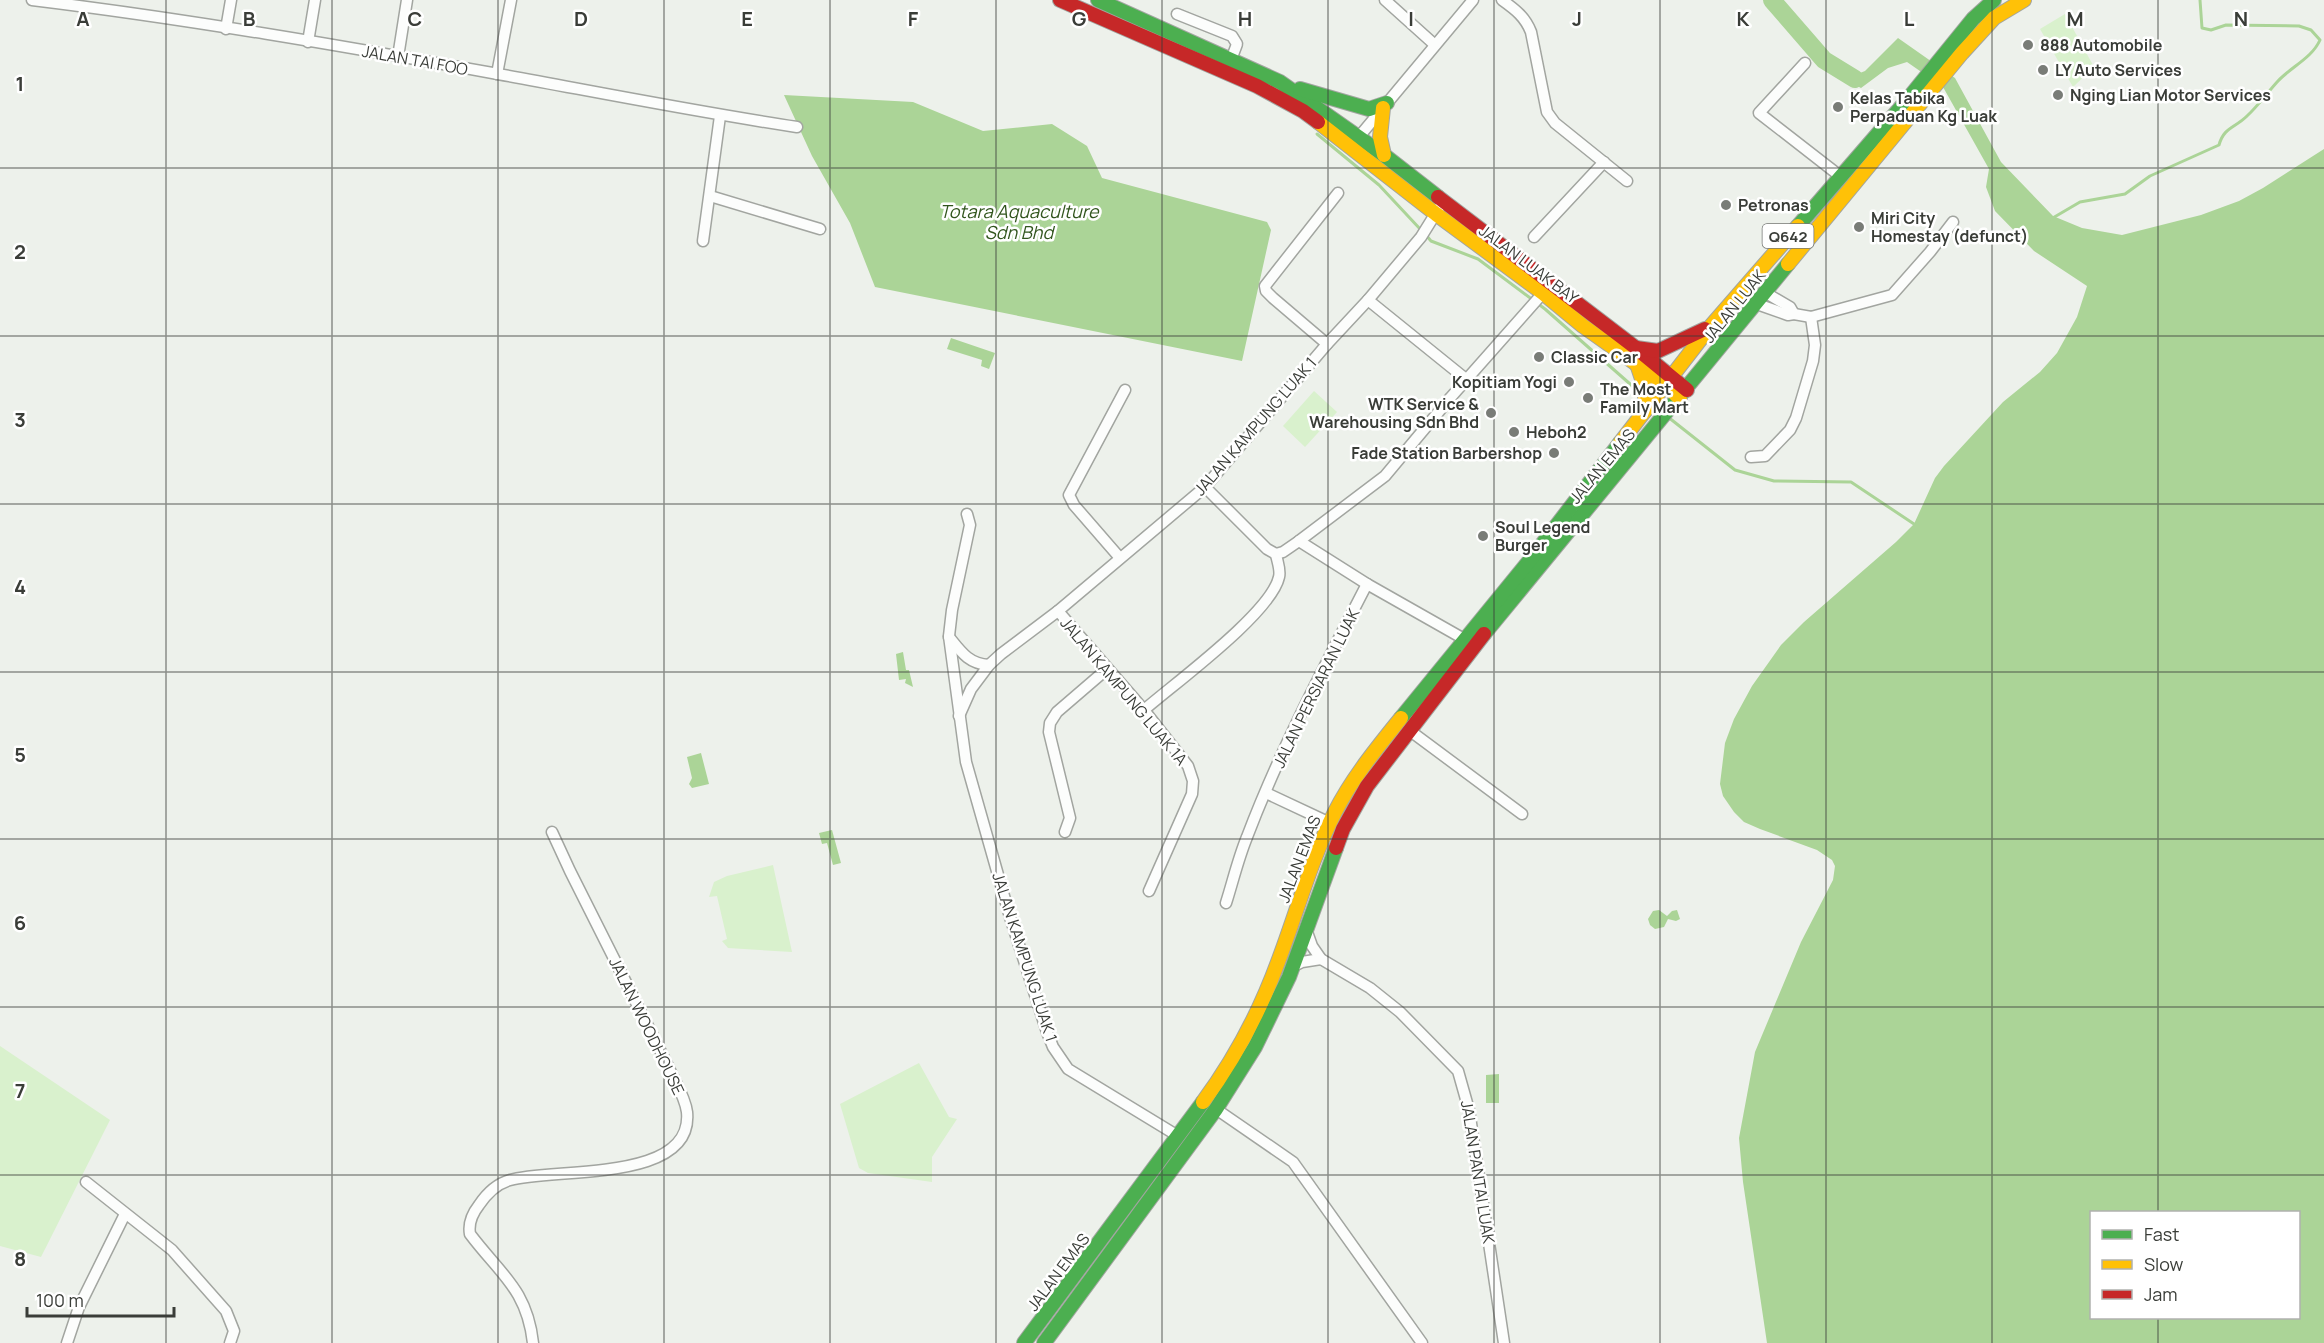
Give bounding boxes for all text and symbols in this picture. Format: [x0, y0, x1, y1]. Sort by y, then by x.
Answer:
text: A [76, 5, 90, 32]
text: B [243, 5, 256, 32]
text: C [408, 5, 422, 32]
text: D [574, 5, 588, 32]
text: E [741, 5, 753, 32]
text: F [908, 5, 919, 32]
text: G [1072, 5, 1087, 32]
text: H [1238, 5, 1252, 32]
text: I [1408, 5, 1414, 32]
text: J [1572, 5, 1582, 32]
text: K [1737, 5, 1750, 32]
text: L [1904, 5, 1915, 32]
text: M [2066, 5, 2084, 32]
text: N [2234, 5, 2248, 32]
place label: 888 Automobile [2040, 34, 2163, 56]
marker: 888 Automobile [2021, 38, 2035, 52]
street label: JALAN TAI FOO [360, 40, 470, 80]
place label: LY Auto Services [2055, 59, 2182, 81]
marker: LY Auto Services [2036, 63, 2050, 77]
text: 1 [16, 70, 24, 97]
place label: Nging Lian Motor Services [2070, 84, 2271, 106]
place label: Kelas Tabika Perpaduan Kg Luak [1850, 87, 1997, 127]
marker: Nging Lian Motor Services [2051, 88, 2065, 102]
marker: Kelas Tabika Perpaduan Kg Luak [1831, 100, 1845, 114]
place label: Petronas [1738, 194, 1809, 216]
marker: Petronas [1719, 198, 1733, 212]
water label: Totara Aquaculture Sdn Bhd [939, 199, 1100, 244]
place label: Miri City Homestay (defunct) [1871, 207, 2028, 247]
street label: JALAN LUAK BAY [1475, 219, 1583, 309]
marker: Miri City Homestay (defunct) [1852, 220, 1866, 234]
road number: Q642 [1762, 224, 1814, 248]
text: 2 [14, 238, 26, 265]
street label: JALAN LUAK [1698, 264, 1771, 347]
place label: Classic Car [1551, 346, 1638, 368]
marker: Classic Car [1532, 350, 1546, 364]
street label: JALAN KAMPUNG LUAK 1 [1189, 352, 1321, 500]
place label: Kopitiam Yogi [1452, 371, 1557, 393]
marker: Kopitiam Yogi [1562, 375, 1576, 389]
place label: The Most Family Mart [1600, 378, 1689, 418]
marker: The Most Family Mart [1581, 391, 1595, 405]
place label: WTK Service & Warehousing Sdn Bhd [1309, 393, 1479, 433]
text: 3 [14, 406, 26, 433]
marker: WTK Service & Warehousing Sdn Bhd [1484, 406, 1498, 420]
place label: Heboh2 [1526, 421, 1586, 443]
street label: JALAN EMAS [1564, 424, 1640, 508]
marker: Heboh2 [1507, 425, 1521, 439]
place label: Fade Station Barbershop [1351, 442, 1542, 464]
marker: Fade Station Barbershop [1547, 446, 1561, 460]
place label: Soul Legend Burger [1495, 516, 1590, 556]
marker: Soul Legend Burger [1476, 529, 1490, 543]
text: 4 [14, 573, 26, 600]
street label: JALAN PERSIARAN LUAK [1268, 604, 1365, 772]
street label: JALAN KAMPUNG LUAK 1A [1056, 612, 1192, 770]
text: 5 [14, 741, 26, 768]
street label: JALAN EMAS [1272, 812, 1326, 906]
street label: JALAN KAMPUNG LUAK 1 [987, 870, 1063, 1044]
text: 6 [14, 909, 26, 936]
street label: JALAN WOODHOUSE [604, 954, 690, 1098]
text: 7 [15, 1077, 25, 1104]
street label: JALAN PANTAI LUAK [1456, 1099, 1500, 1246]
legend [2090, 1211, 2300, 1319]
text: Fast [2144, 1222, 2179, 1246]
street label: JALAN EMAS [1022, 1229, 1095, 1315]
text: 8 [14, 1245, 26, 1272]
text: Slow [2144, 1252, 2184, 1276]
scale bar [27, 1280, 174, 1318]
text: Jam [2144, 1282, 2178, 1306]
text: 100 m [36, 1288, 84, 1312]

